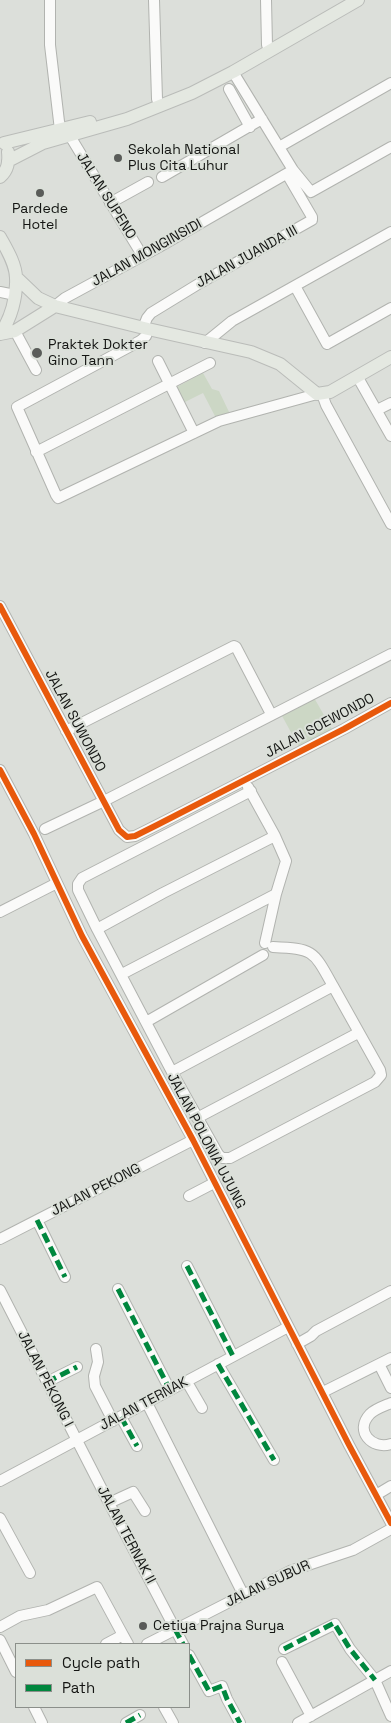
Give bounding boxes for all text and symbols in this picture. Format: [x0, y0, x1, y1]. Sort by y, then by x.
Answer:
place label: Sekolah National Plus Cita Luhur [128, 142, 240, 174]
street label: JALAN SUPENO [73, 150, 139, 242]
marker: Sekolah National Plus Cita Luhur [112, 152, 124, 164]
marker: Pardede Hotel [34, 187, 46, 199]
place label: Pardede Hotel [12, 201, 68, 233]
street label: JALAN MONGINSIDI [89, 216, 205, 290]
street label: JALAN JUANDA III [193, 222, 301, 292]
place label: Praktek Dokter Gino Tann [48, 337, 148, 370]
marker: Praktek Dokter Gino Tann [30, 346, 44, 360]
street label: JALAN SUWONDO [41, 667, 109, 775]
street label: JALAN SOEWONDO [262, 690, 378, 762]
street label: JALAN POLONIA UJUNG [163, 1070, 249, 1212]
street label: JALAN PEKONG [48, 1160, 144, 1220]
street label: JALAN PEKONG I [14, 1328, 76, 1430]
street label: JALAN TERNAK [97, 1374, 191, 1434]
street label: JALAN TERNAK II [93, 1483, 159, 1587]
street label: JALAN SUBUR [223, 1557, 313, 1611]
place label: Cetiya Prajna Surya [153, 1618, 284, 1634]
marker: Cetiya Prajna Surya [137, 1620, 149, 1632]
legend [15, 1643, 190, 1708]
text: Cycle path [62, 1653, 140, 1672]
text: Path [62, 1678, 95, 1697]

